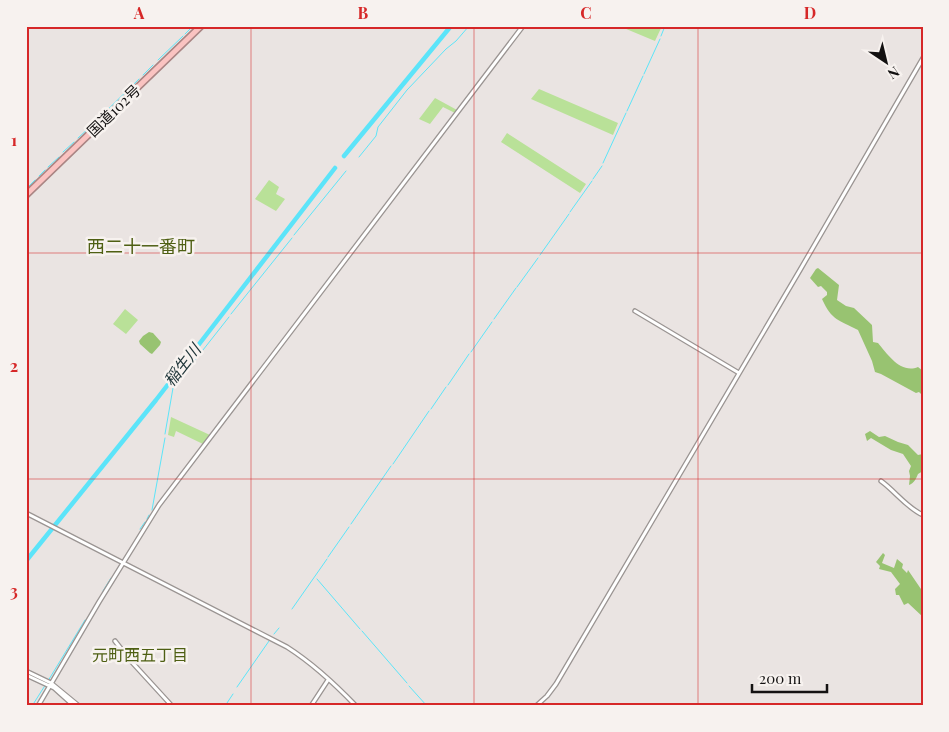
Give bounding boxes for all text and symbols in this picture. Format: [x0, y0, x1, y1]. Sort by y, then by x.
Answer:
text: A [133, 2, 145, 23]
text: B [358, 2, 369, 23]
text: C [580, 2, 592, 23]
text: D [804, 2, 816, 23]
north arrow [862, 38, 912, 88]
text: N [884, 62, 903, 84]
street label: 国道102号 [82, 80, 144, 141]
text: 1 [11, 129, 17, 150]
district label: 西二十一番町 [87, 234, 195, 258]
water label: 稲生川 [159, 338, 206, 390]
text: 2 [10, 355, 18, 376]
text: 3 [10, 580, 18, 601]
district label: 元町西五丁目 [92, 644, 188, 665]
scale bar [752, 662, 826, 694]
text: 200 m [759, 668, 802, 688]

